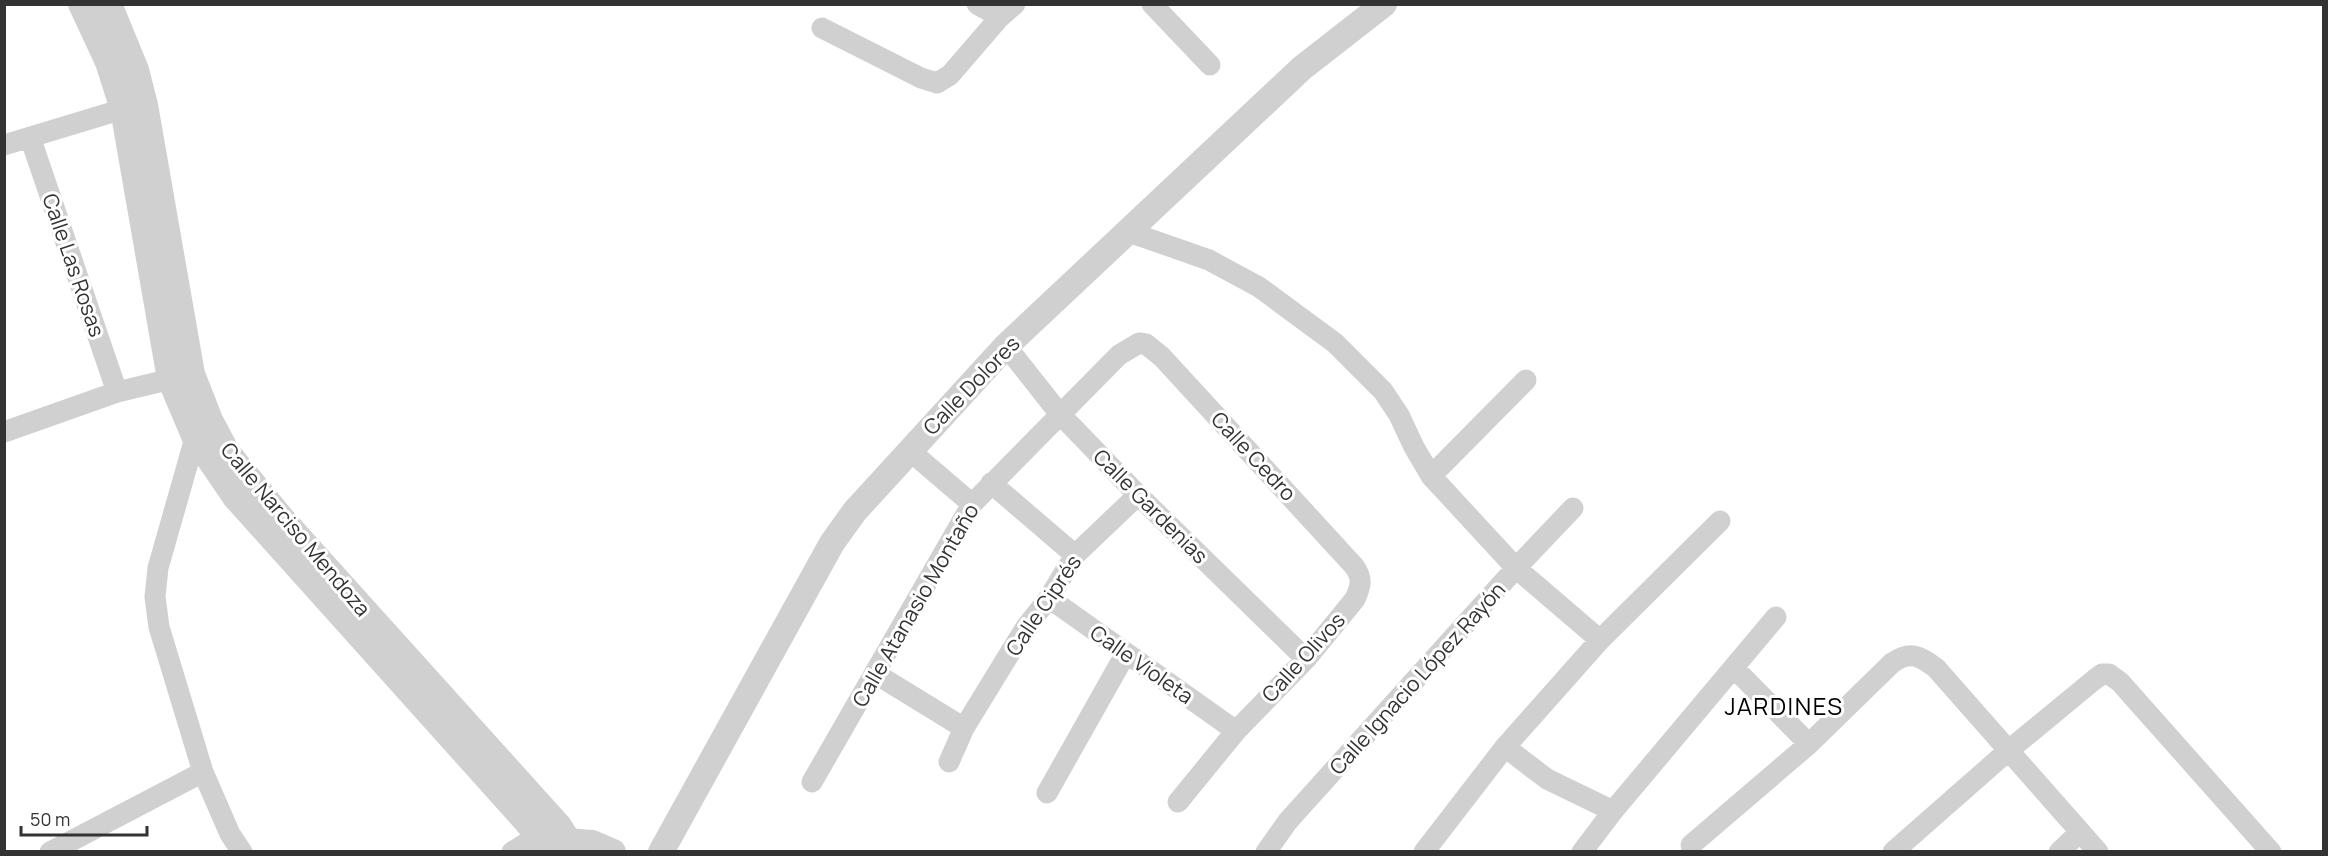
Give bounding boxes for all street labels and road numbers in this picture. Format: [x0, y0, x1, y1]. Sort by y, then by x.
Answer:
street label: Calle Las Rosas [36, 190, 112, 340]
street label: Calle Dolores [917, 329, 1025, 441]
street label: Calle Cedro [1205, 405, 1303, 507]
street label: Calle Narciso Mendoza [215, 436, 377, 622]
street label: Calle Gardenias [1088, 443, 1214, 569]
street label: Calle Atanasio Montaño [845, 498, 985, 712]
street label: Calle Ciprés [999, 549, 1087, 661]
street label: Calle Ignacio López Rayón [1323, 576, 1511, 780]
street label: Calle Olivos [1255, 606, 1351, 708]
street label: Calle Violeta [1085, 618, 1199, 710]

